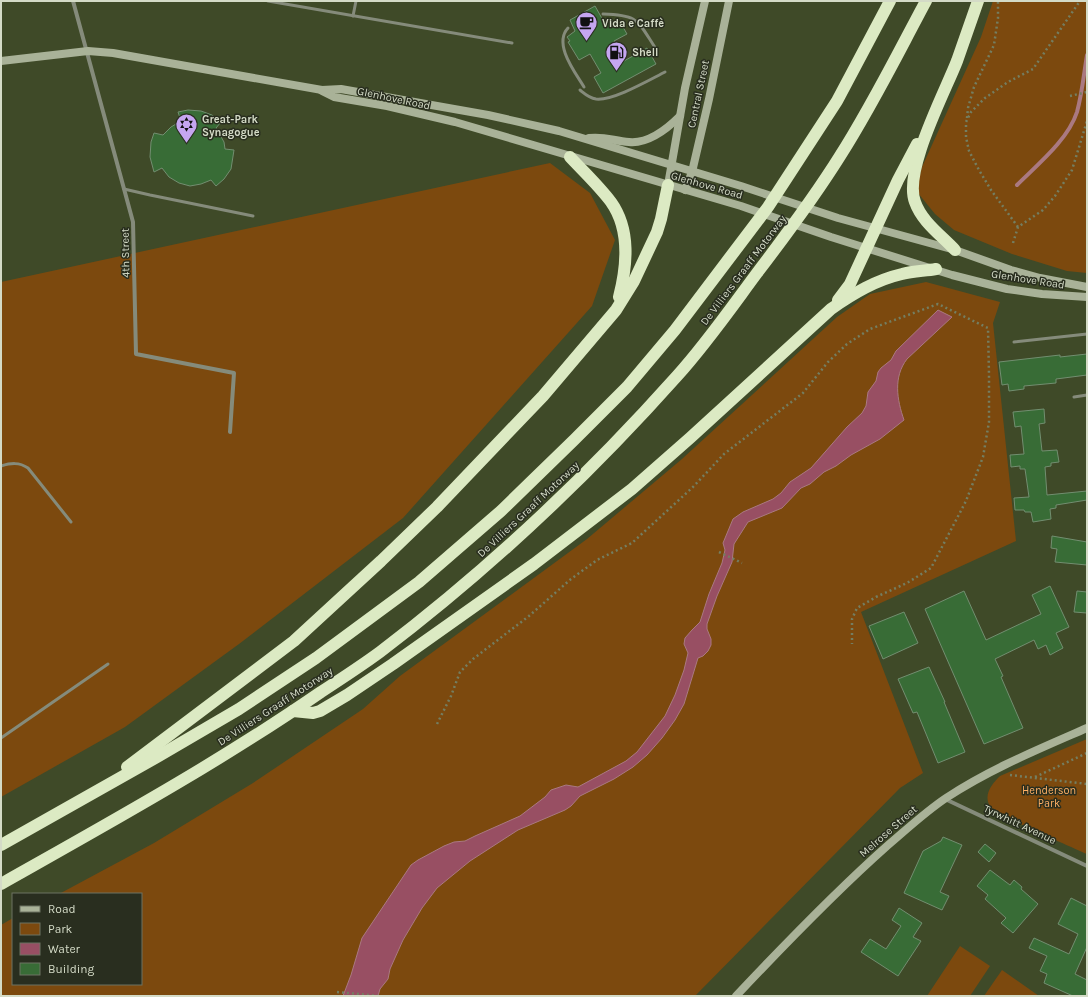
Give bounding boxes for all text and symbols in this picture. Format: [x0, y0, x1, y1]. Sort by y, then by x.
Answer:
cafe icon: Vida e Caffè [574, 10, 600, 43]
place label: Vida e Caffè [602, 17, 664, 30]
fuel station icon: Shell [604, 39, 630, 72]
place label: Shell [632, 46, 658, 59]
street label: Central Street [685, 59, 712, 129]
street label: Glenhove Road [356, 84, 432, 113]
synagogue icon: Great-Park Synagogue [174, 112, 200, 145]
place label: Great-Park Synagogue [202, 113, 260, 139]
street label: Glenhove Road [669, 169, 744, 202]
street label: De Villiers Graaff Motorway [698, 213, 789, 328]
street label: 4th Street [119, 228, 132, 278]
street label: Glenhove Road [990, 267, 1066, 292]
street label: De Villiers Graaff Motorway [475, 459, 582, 560]
street label: De Villiers Graaff Motorway [215, 664, 335, 748]
park label: Henderson Park [1022, 784, 1076, 810]
street label: Tyrwhitt Avenue [981, 802, 1059, 847]
street label: Melrose Street [857, 803, 920, 860]
legend [12, 893, 142, 985]
text: Road [48, 902, 76, 916]
text: Park [48, 922, 73, 936]
text: Water [48, 942, 81, 956]
text: Building [48, 962, 95, 976]

